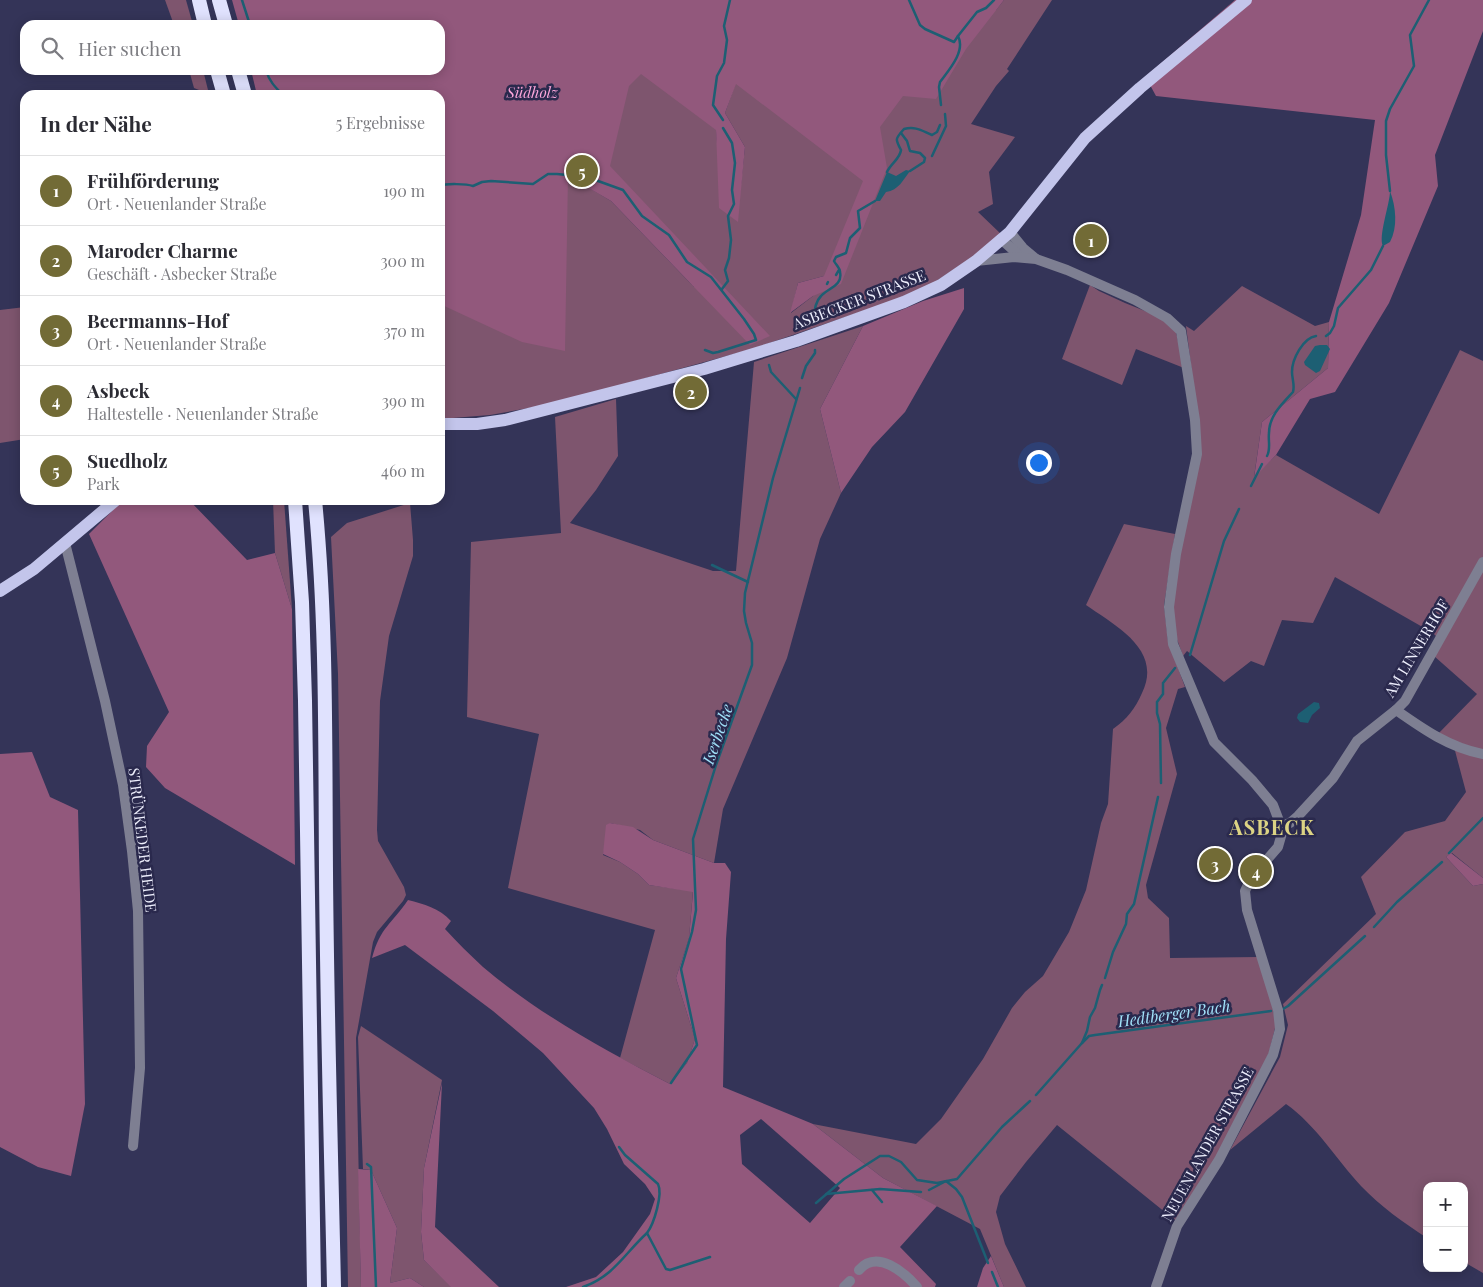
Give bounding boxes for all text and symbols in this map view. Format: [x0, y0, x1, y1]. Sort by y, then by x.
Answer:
search box [20, 20, 445, 75]
icon: search [38, 34, 66, 62]
text: Hier suchen [78, 35, 181, 61]
park label: Südholz [505, 82, 559, 102]
text: In der Nähe [40, 109, 152, 137]
text: 5 Ergebnisse [336, 112, 425, 133]
pin: 5 [566, 152, 598, 190]
text: Frühförderung [87, 167, 219, 193]
text: 1 [53, 180, 59, 201]
text: 190 m [383, 180, 425, 201]
text: Ort · Neuenlander Straße [87, 193, 267, 214]
pin: 1 [1075, 221, 1107, 259]
text: Maroder Charme [87, 237, 238, 263]
text: 2 [52, 250, 60, 271]
text: 300 m [380, 250, 425, 271]
text: Geschäft · Asbecker Straße [87, 263, 277, 284]
street label: ASBECKER STRASSE [789, 265, 928, 334]
text: Beermanns-Hof [87, 307, 228, 333]
text: 3 [52, 320, 60, 341]
text: 370 m [383, 320, 425, 341]
text: Ort · Neuenlander Straße [87, 333, 267, 354]
pin: 2 [675, 373, 707, 411]
text: Asbeck [87, 377, 150, 403]
text: 4 [52, 390, 60, 411]
text: 390 m [382, 390, 425, 411]
text: Haltestelle · Neuenlander Straße [87, 403, 319, 424]
text: Suedholz [87, 447, 168, 473]
your location [1026, 450, 1052, 476]
text: 5 [52, 460, 60, 481]
text: 460 m [381, 460, 425, 481]
text: Park [87, 473, 120, 494]
street label: AM LINNERHOF [1378, 595, 1453, 701]
water label: Iserbecke [697, 701, 737, 768]
street label: STRÜNKEDER HEIDE [124, 767, 162, 913]
district label: ASBECK [1228, 813, 1315, 840]
pin: 3 [1199, 845, 1231, 883]
pin: 4 [1240, 852, 1272, 890]
water label: Hedtberger Bach [1115, 995, 1232, 1031]
street label: NEUENLANDER STRASSE [1156, 1063, 1258, 1225]
map controls [1423, 1182, 1468, 1272]
button: + [1423, 1182, 1468, 1227]
button: − [1423, 1227, 1468, 1272]

